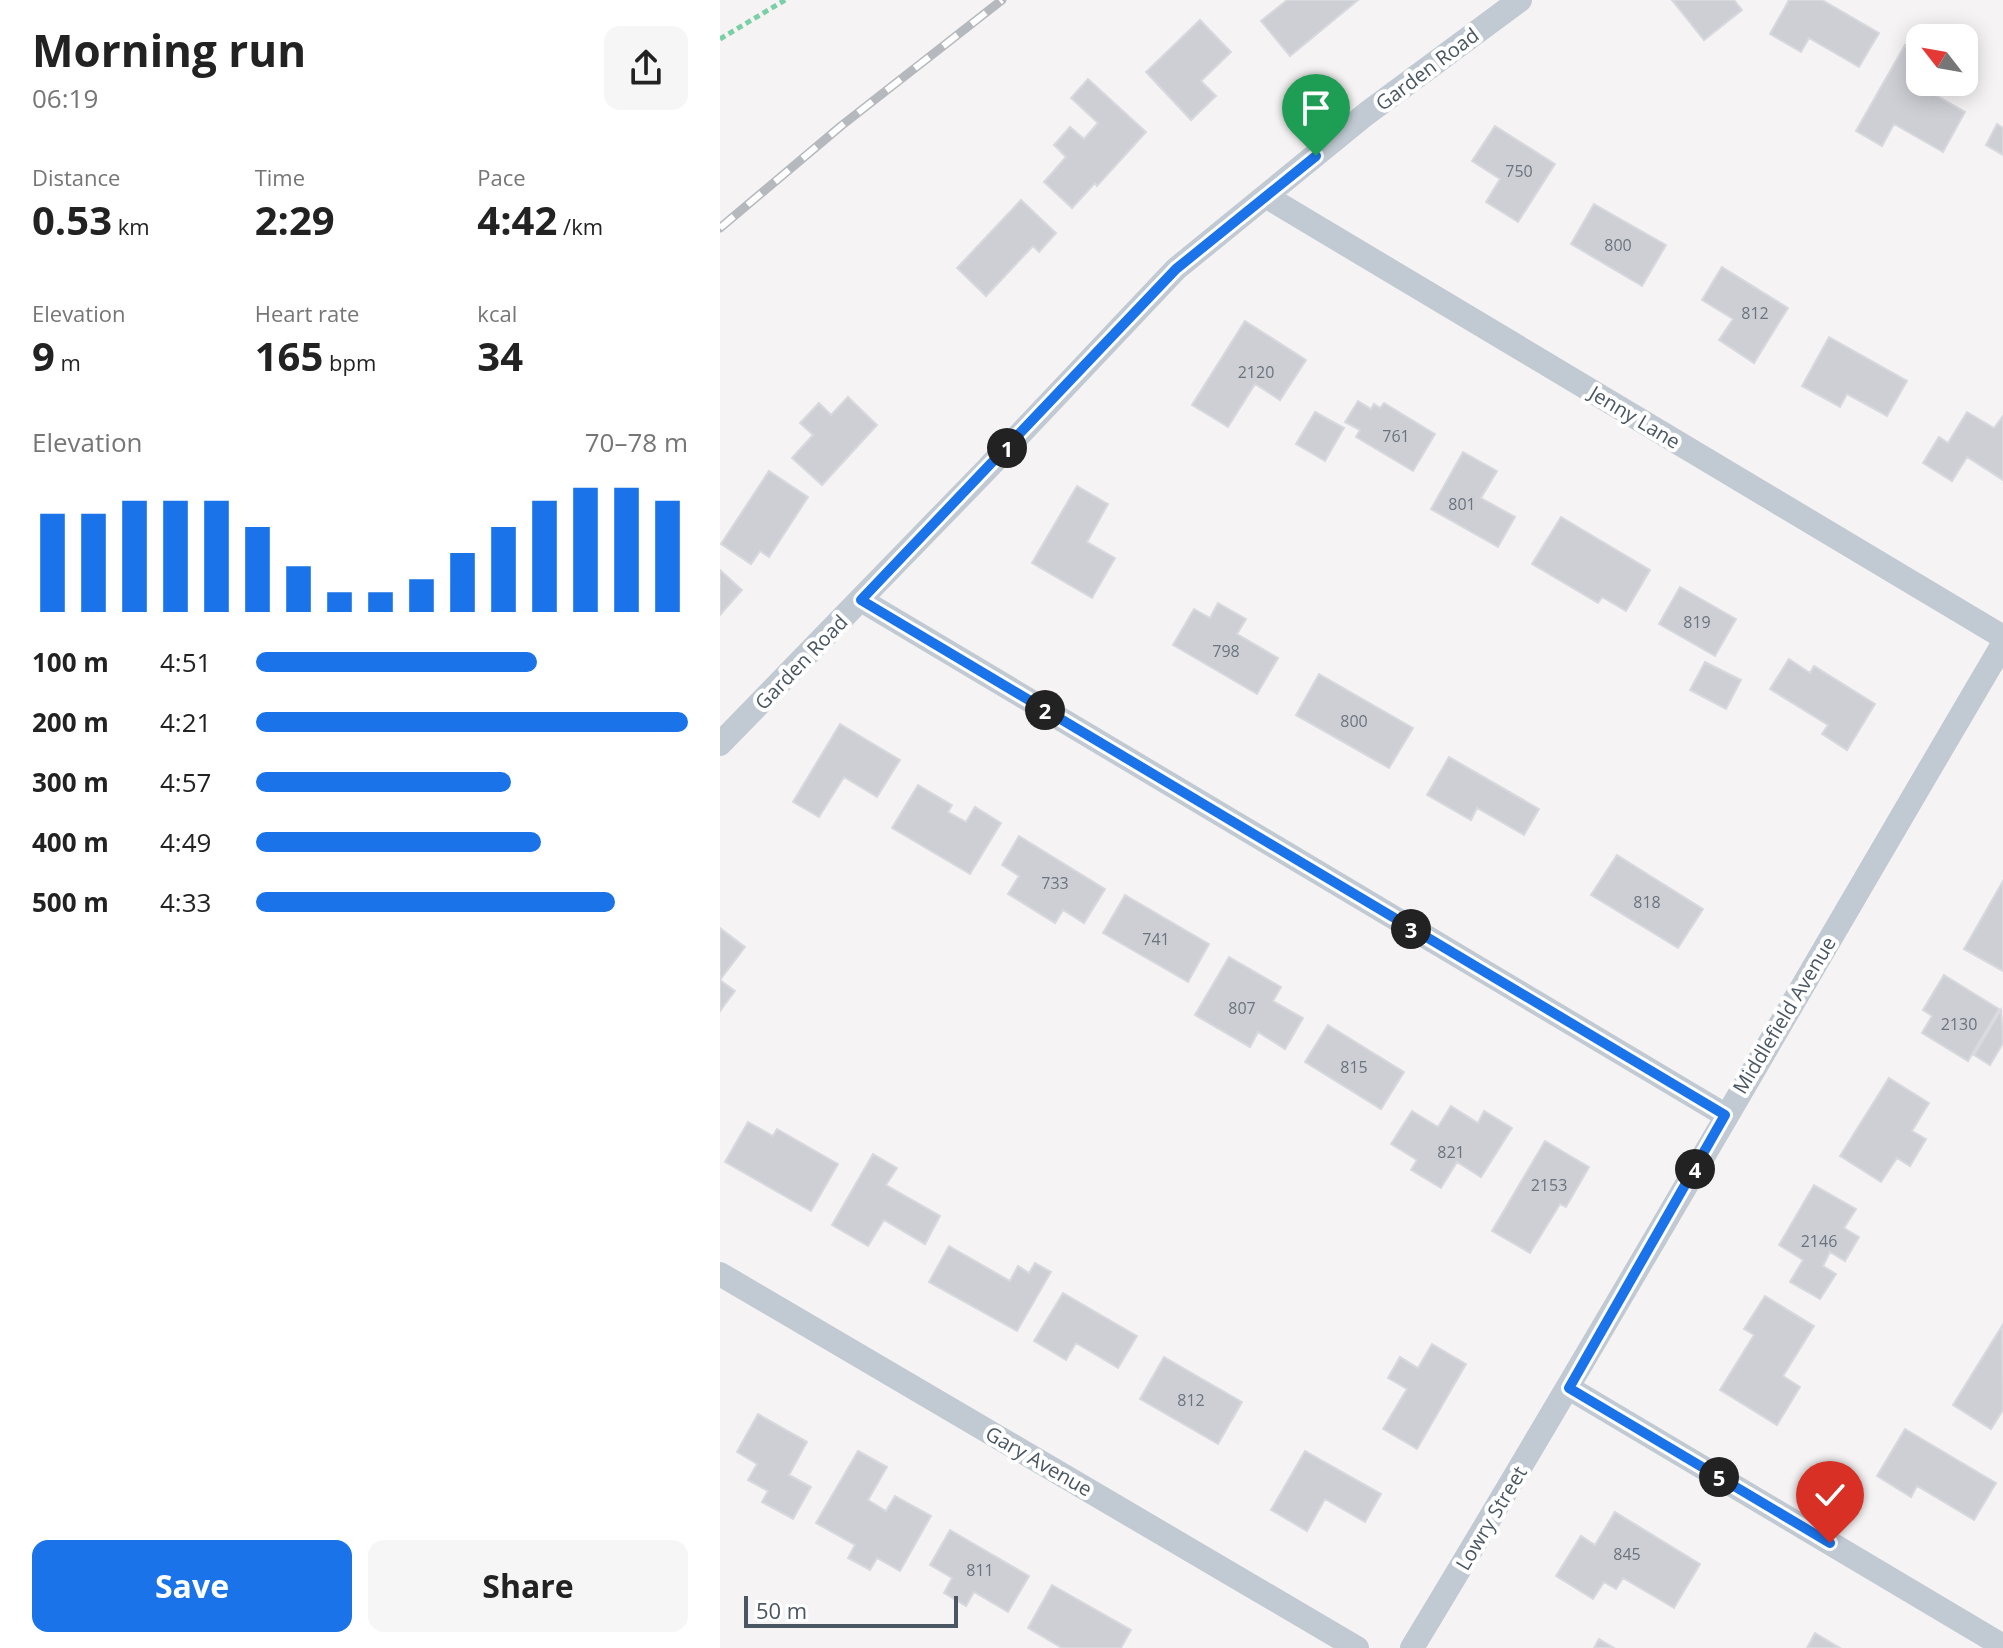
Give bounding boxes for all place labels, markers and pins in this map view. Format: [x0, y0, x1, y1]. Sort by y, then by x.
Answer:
pin [1282, 74, 1350, 156]
pin: 1 [987, 428, 1027, 468]
pin: 2 [1025, 690, 1065, 730]
pin: 3 [1391, 909, 1431, 949]
pin: 4 [1675, 1149, 1715, 1189]
pin: 5 [1699, 1457, 1739, 1497]
pin [1796, 1461, 1864, 1543]

